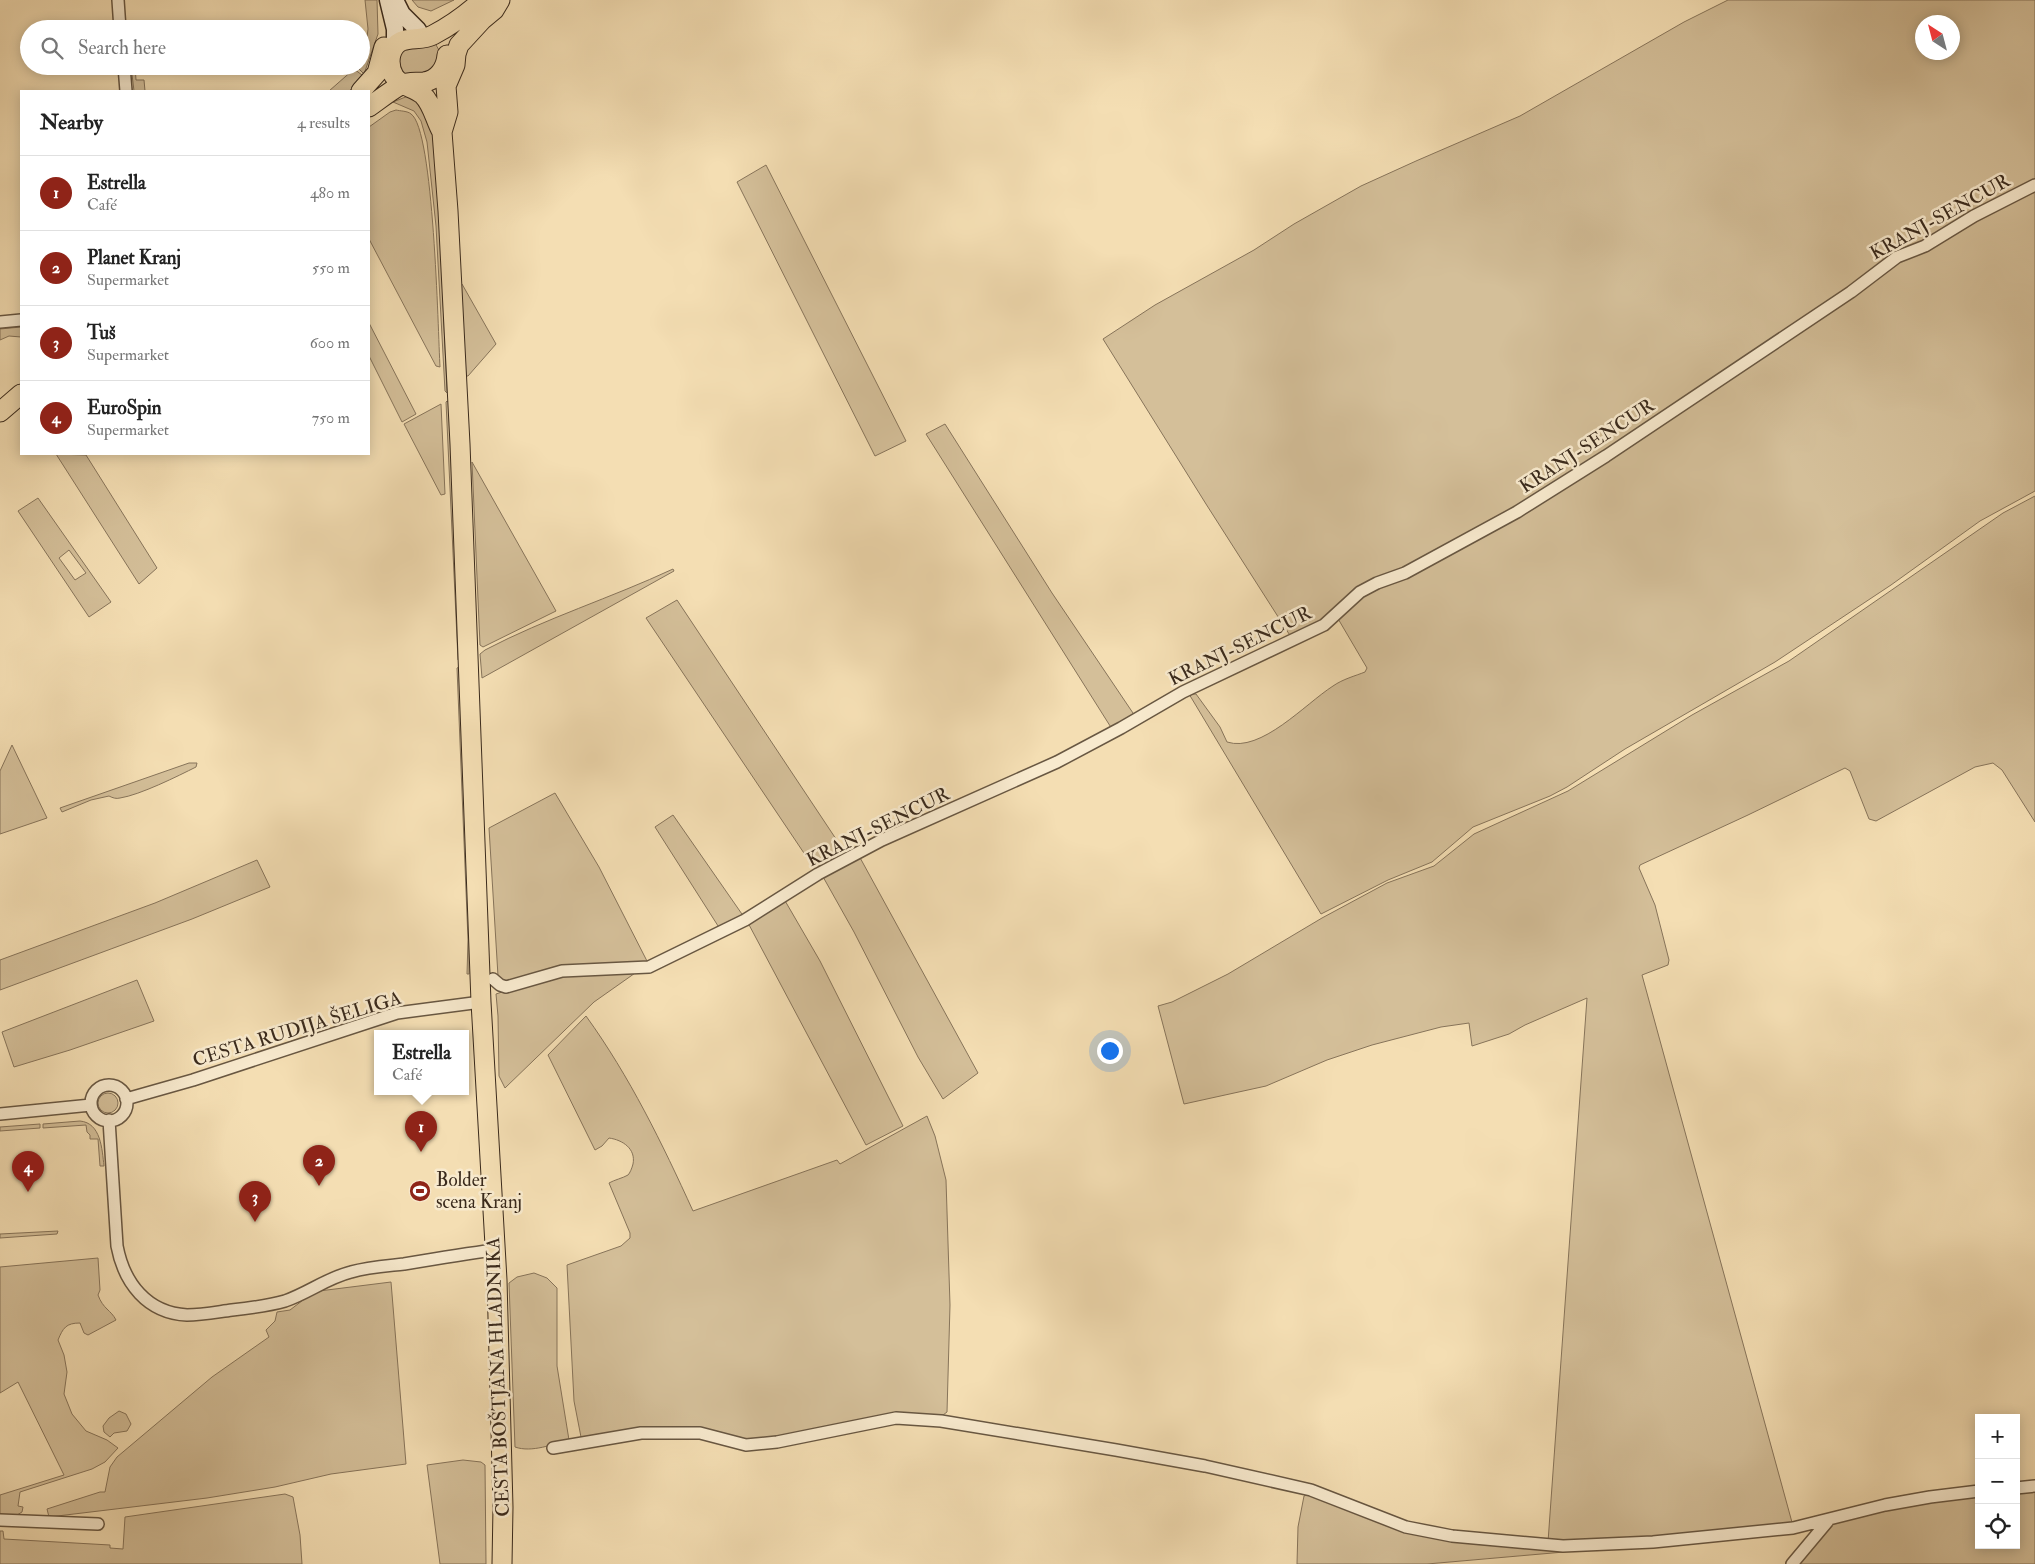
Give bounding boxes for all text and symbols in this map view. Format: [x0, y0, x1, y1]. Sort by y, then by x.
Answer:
north arrow [1915, 15, 1960, 60]
search box [20, 20, 370, 75]
icon: search [38, 34, 66, 62]
text: Search here [78, 36, 166, 60]
text: Nearby [40, 109, 103, 136]
text: 4 results [297, 113, 350, 133]
street label: KRANJ-SENCUR [1866, 168, 2014, 265]
text: Estrella [87, 171, 146, 195]
text: 1 [53, 183, 59, 203]
text: 480 m [310, 183, 350, 203]
text: Café [87, 195, 117, 215]
text: Planet Kranj [87, 246, 181, 270]
text: 2 [52, 258, 60, 278]
text: 550 m [312, 258, 350, 278]
text: Supermarket [87, 270, 169, 290]
text: Tuš [87, 321, 115, 345]
text: 3 [53, 333, 59, 353]
text: 600 m [310, 333, 350, 353]
text: Supermarket [87, 345, 169, 365]
street label: KRANJ-SENCUR [1515, 393, 1659, 499]
text: EuroSpin [87, 396, 162, 420]
text: 4 [52, 408, 60, 428]
text: 750 m [312, 408, 350, 428]
text: Supermarket [87, 420, 169, 440]
street label: KRANJ-SENCUR [1165, 601, 1316, 691]
street label: KRANJ-SENCUR [803, 782, 954, 872]
street label: CESTA RUDIJA ŠELIGA [189, 984, 404, 1072]
popup [374, 1030, 469, 1095]
your location [1097, 1038, 1123, 1064]
text: Estrella [392, 1041, 451, 1065]
text: Café [392, 1065, 422, 1085]
pin: 1 [405, 1111, 437, 1152]
pin: 2 [303, 1145, 335, 1186]
pin: 4 [12, 1151, 44, 1192]
place label: Bolder scena Kranj [436, 1168, 522, 1214]
sports icon: Bolder scena Kranj [408, 1179, 432, 1203]
pin: 3 [239, 1181, 271, 1222]
street label: CESTA BOŠTJANA HLADNIKA [479, 1237, 515, 1517]
map controls [1975, 1414, 2020, 1549]
button: + [1975, 1414, 2020, 1459]
button: − [1975, 1459, 2020, 1504]
button: locate [1975, 1504, 2020, 1549]

